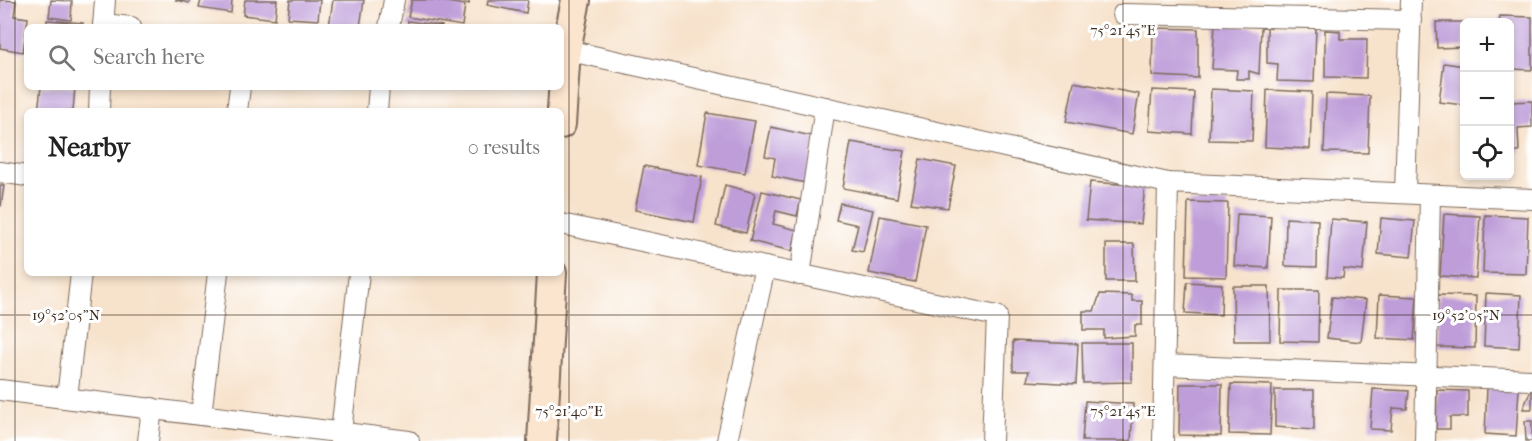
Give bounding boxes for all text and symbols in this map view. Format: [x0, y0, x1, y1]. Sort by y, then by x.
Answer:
map controls [1460, 18, 1514, 180]
button: + [1460, 18, 1514, 72]
text: 75°21'45"E [1090, 21, 1156, 39]
search box [24, 24, 564, 90]
icon: search [45, 41, 78, 74]
text: Search here [93, 44, 205, 70]
button: − [1460, 72, 1514, 126]
button: locate [1460, 126, 1514, 180]
text: Nearby [48, 132, 130, 163]
text: 0 results [468, 136, 540, 159]
text: 19°52'05"N [32, 306, 101, 324]
text: 19°52'05"N [1432, 306, 1501, 324]
text: 75°21'40"E [535, 402, 603, 420]
text: 75°21'45"E [1090, 402, 1156, 420]

